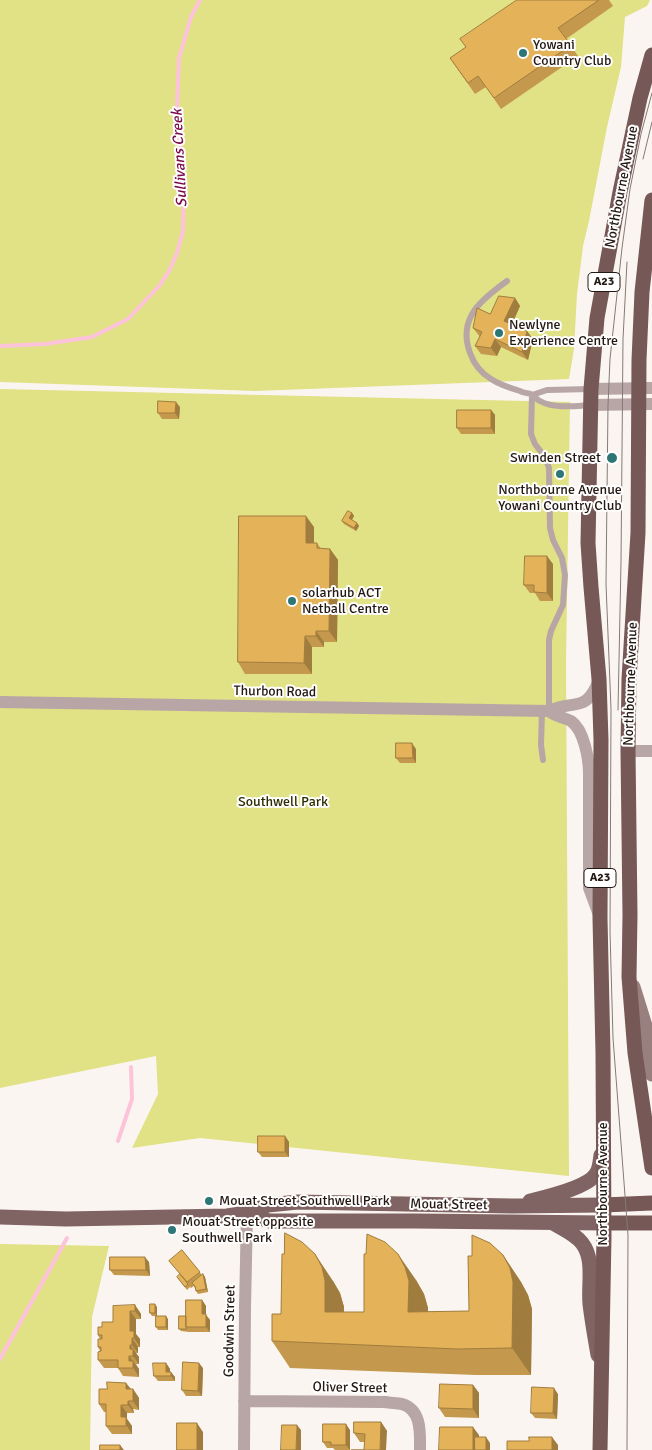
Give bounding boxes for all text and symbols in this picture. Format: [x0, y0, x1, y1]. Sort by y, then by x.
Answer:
place label: Yowani Country Club [533, 37, 611, 70]
marker: Yowani Country Club [517, 47, 529, 59]
water label: Sullivans Creek [168, 108, 192, 208]
street label: Northbourne Avenue [602, 125, 642, 249]
road number: A23 [588, 272, 620, 292]
place label: Newlyne Experience Centre [509, 317, 618, 350]
marker: Newlyne Experience Centre [493, 327, 505, 339]
place label: Swinden Street [510, 450, 601, 466]
marker: Swinden Street [605, 451, 619, 465]
marker: Northbourne Avenue Yowani Country Club [554, 468, 566, 480]
place label: Northbourne Avenue Yowani Country Club [498, 482, 622, 514]
place label: solarhub ACT Netball Centre [302, 585, 389, 618]
marker: solarhub ACT Netball Centre [286, 595, 298, 607]
street label: Northbourne Avenue [620, 622, 642, 746]
street label: Thurbon Road [234, 683, 316, 701]
park label: Southwell Park [238, 794, 328, 810]
road number: A23 [584, 868, 616, 888]
street label: Northbourne Avenue [595, 1122, 611, 1246]
place label: Mouat Street Southwell Park [219, 1193, 390, 1209]
marker: Mouat Street Southwell Park [203, 1195, 215, 1207]
street label: Mouat Street [410, 1196, 488, 1214]
place label: Mouat Street opposite Southwell Park [182, 1214, 314, 1246]
marker: Mouat Street opposite Southwell Park [166, 1224, 178, 1236]
street label: Goodwin Street [221, 1285, 239, 1377]
street label: Oliver Street [312, 1379, 388, 1397]

